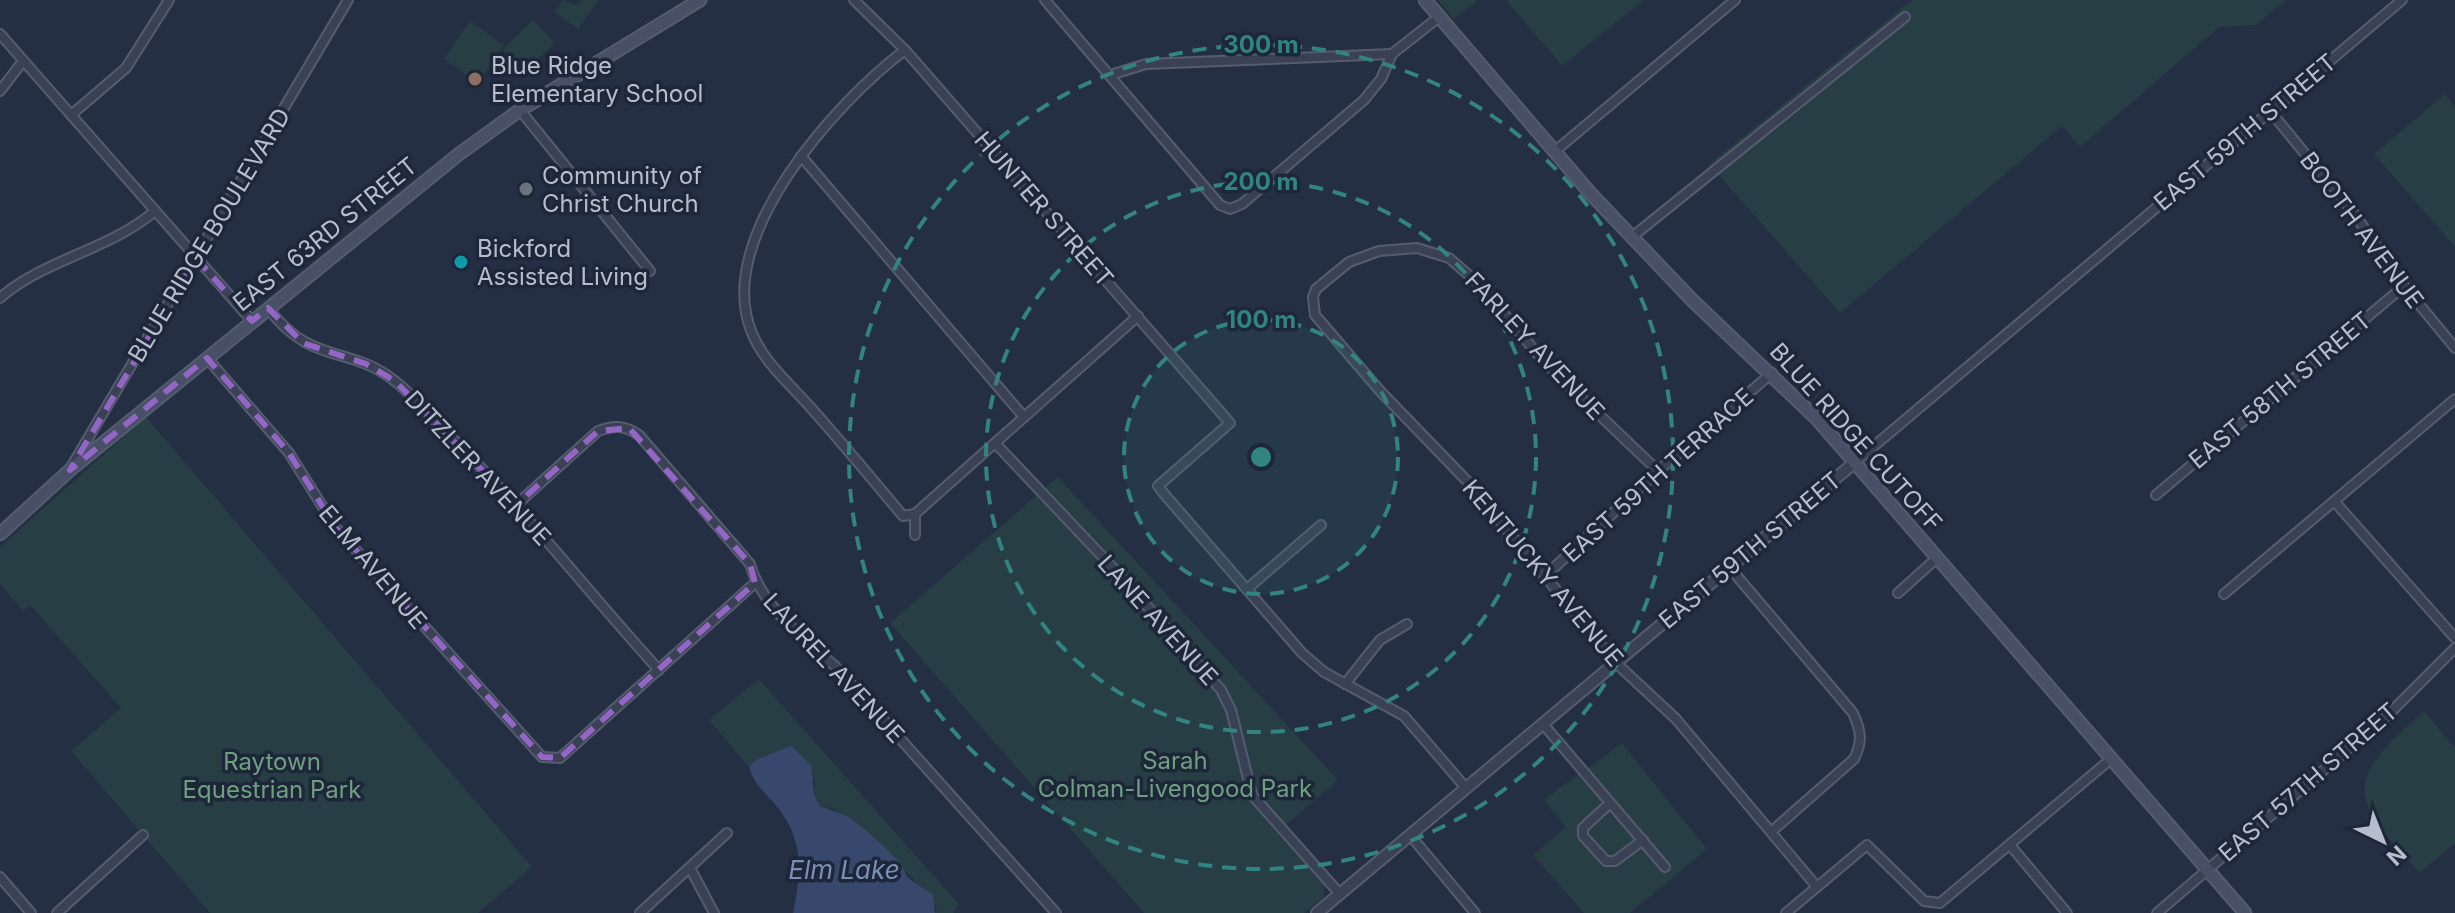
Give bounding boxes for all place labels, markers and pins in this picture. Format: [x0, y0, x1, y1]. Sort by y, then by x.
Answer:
place label: Blue Ridge Elementary School [491, 51, 703, 108]
marker: Blue Ridge Elementary School [466, 70, 484, 88]
place label: Community of Christ Church [542, 161, 702, 218]
marker: Community of Christ Church [517, 180, 535, 198]
place label: Bickford Assisted Living [477, 234, 648, 291]
marker: Bickford Assisted Living [452, 253, 470, 271]
centre of rings [1247, 443, 1275, 471]

